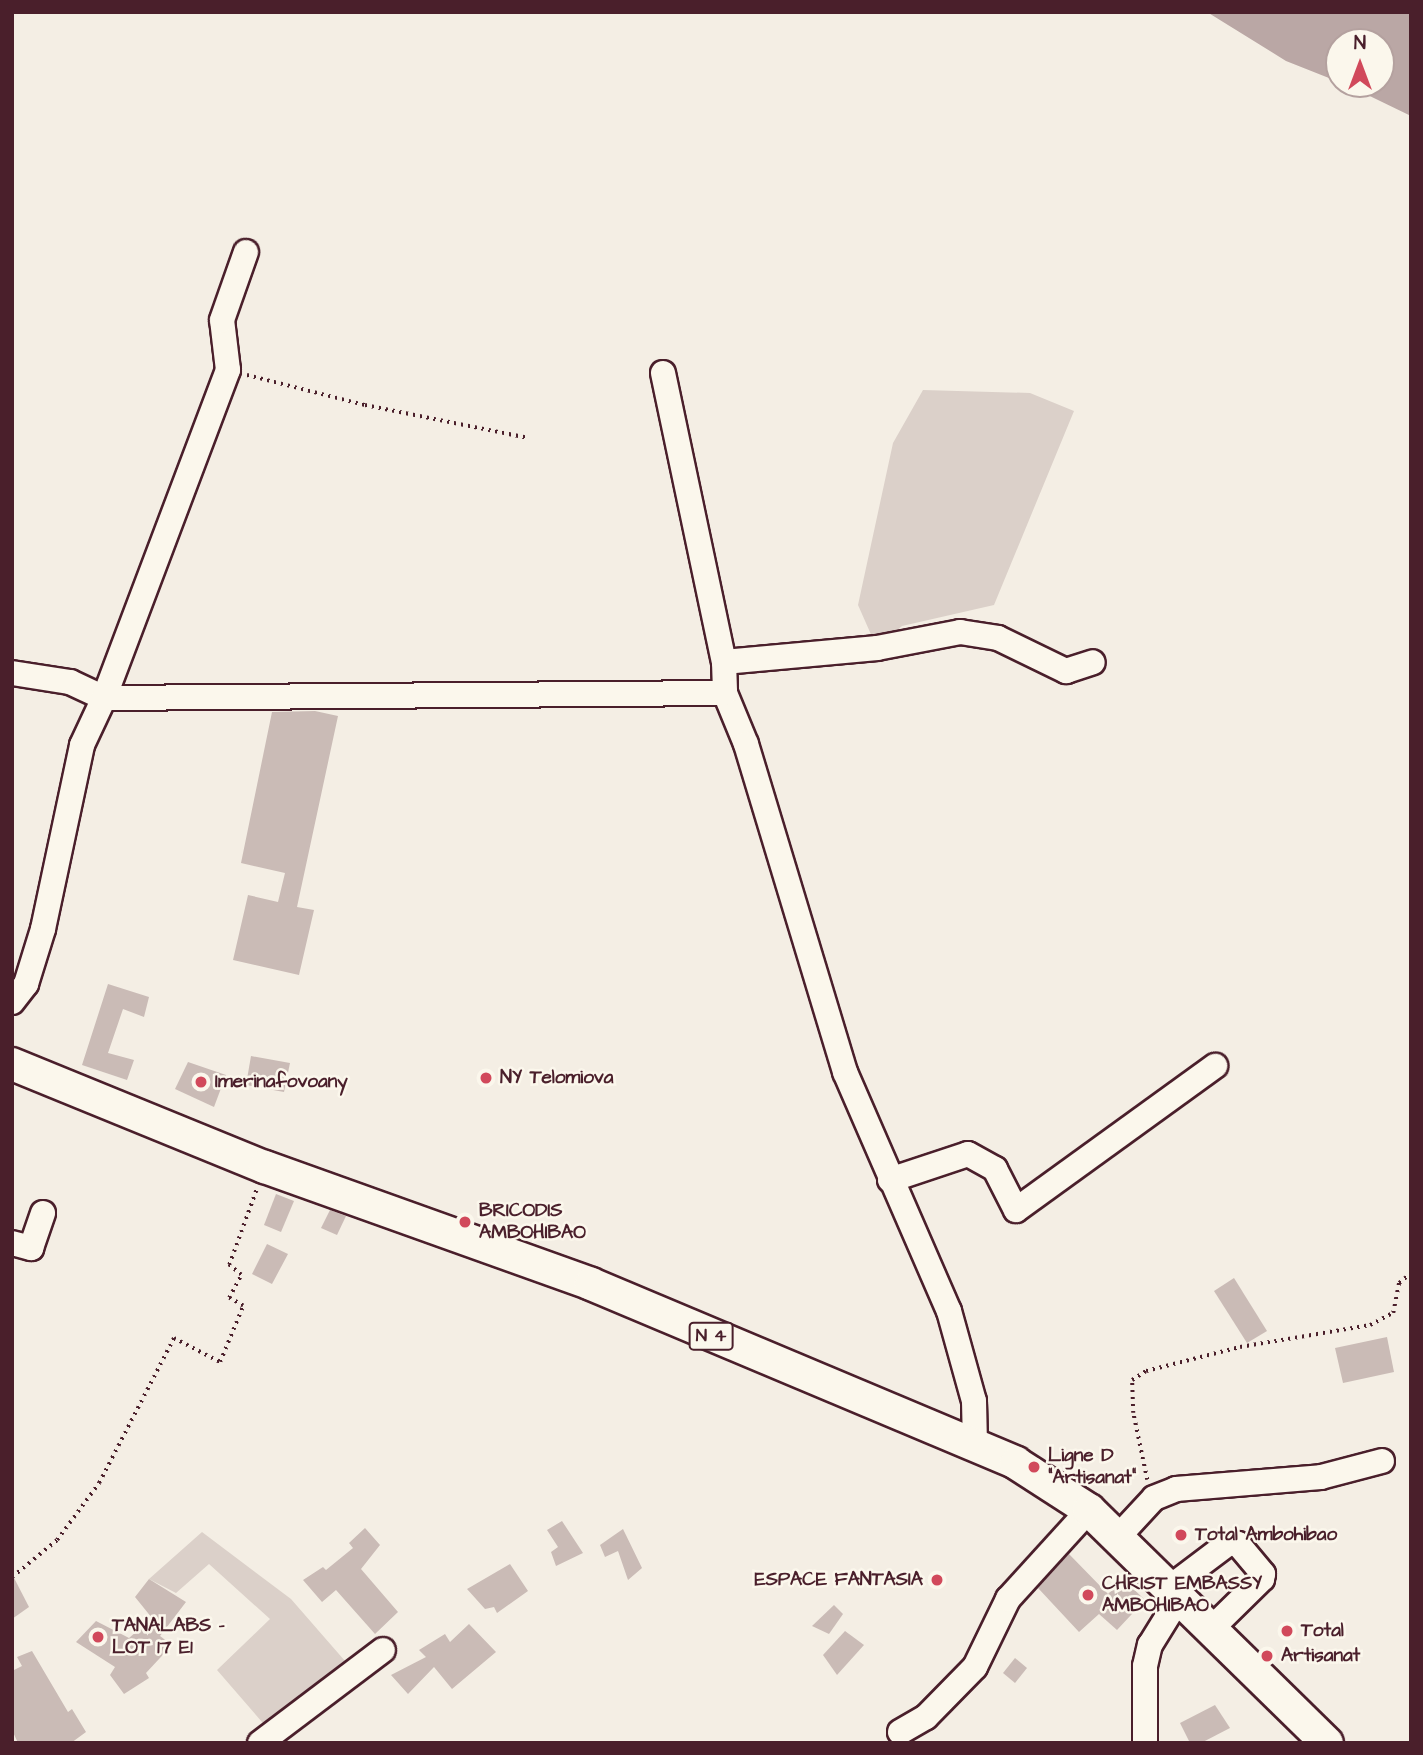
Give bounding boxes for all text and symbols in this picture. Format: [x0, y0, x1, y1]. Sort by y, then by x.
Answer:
north arrow [1325, 28, 1395, 98]
text: N [1354, 30, 1366, 57]
place label: NY Telomiova [500, 1067, 613, 1089]
marker: NY Telomiova [478, 1070, 494, 1086]
place label: Imerinafovoany [215, 1071, 348, 1093]
marker: Imerinafovoany [193, 1074, 209, 1090]
place label: BRICODIS AMBOHIBAO [479, 1200, 586, 1244]
marker: BRICODIS AMBOHIBAO [457, 1214, 473, 1230]
road number: N 4 [688, 1322, 734, 1350]
place label: Ligne D "Artisanat" [1048, 1445, 1136, 1489]
marker: Ligne D "Artisanat" [1026, 1459, 1042, 1475]
place label: Total Ambohibao [1195, 1524, 1337, 1546]
marker: Total Ambohibao [1173, 1527, 1189, 1543]
place label: ESPACE FANTASIA [754, 1569, 923, 1591]
marker: ESPACE FANTASIA [929, 1572, 945, 1588]
place label: CHRIST EMBASSY AMBOHIBAO [1102, 1573, 1262, 1617]
marker: CHRIST EMBASSY AMBOHIBAO [1080, 1587, 1096, 1603]
place label: TANALABS - LOT 17 E1 [112, 1615, 225, 1659]
place label: Total [1301, 1620, 1344, 1642]
marker: Total [1279, 1623, 1295, 1639]
marker: TANALABS - LOT 17 E1 [90, 1629, 106, 1645]
place label: Artisanat [1281, 1645, 1360, 1667]
marker: Artisanat [1259, 1648, 1275, 1664]

